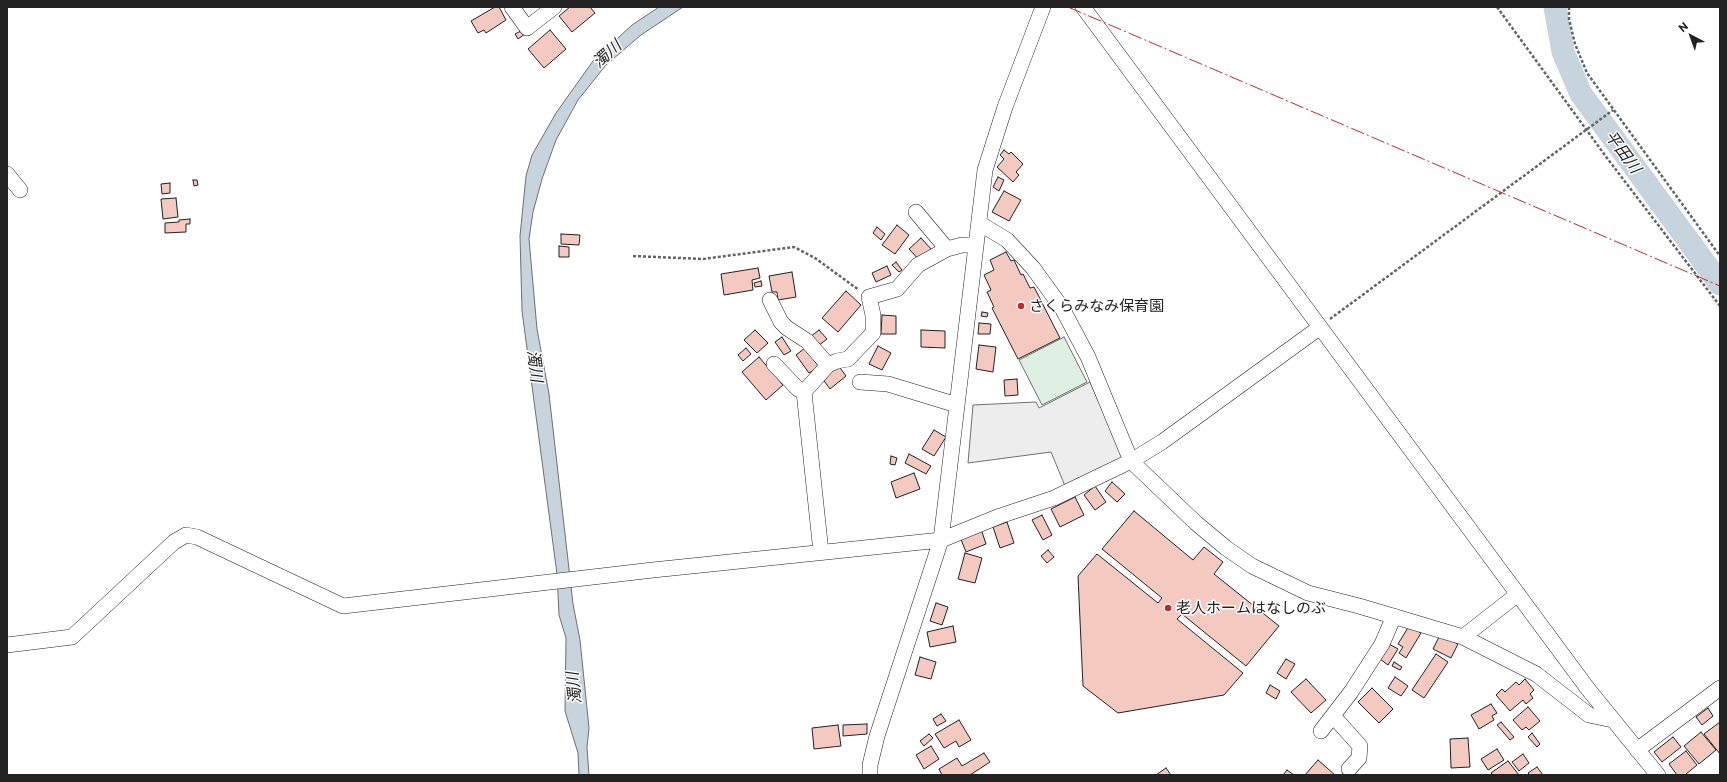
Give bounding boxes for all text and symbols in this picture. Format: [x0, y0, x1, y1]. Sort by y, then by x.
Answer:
north arrow [1671, 16, 1711, 56]
text: N [1675, 19, 1690, 34]
water label: 濁川 [589, 36, 625, 72]
water label: 平田川 [1601, 127, 1645, 177]
place label: さくらみなみ保育園 [1029, 297, 1164, 315]
marker: さくらみなみ保育園 [1016, 301, 1026, 311]
water label: 濁川 [524, 349, 546, 383]
place label: 老人ホームはなしのぶ [1176, 599, 1326, 617]
marker: 老人ホームはなしのぶ [1163, 603, 1173, 613]
water label: 濁川 [563, 671, 585, 705]

